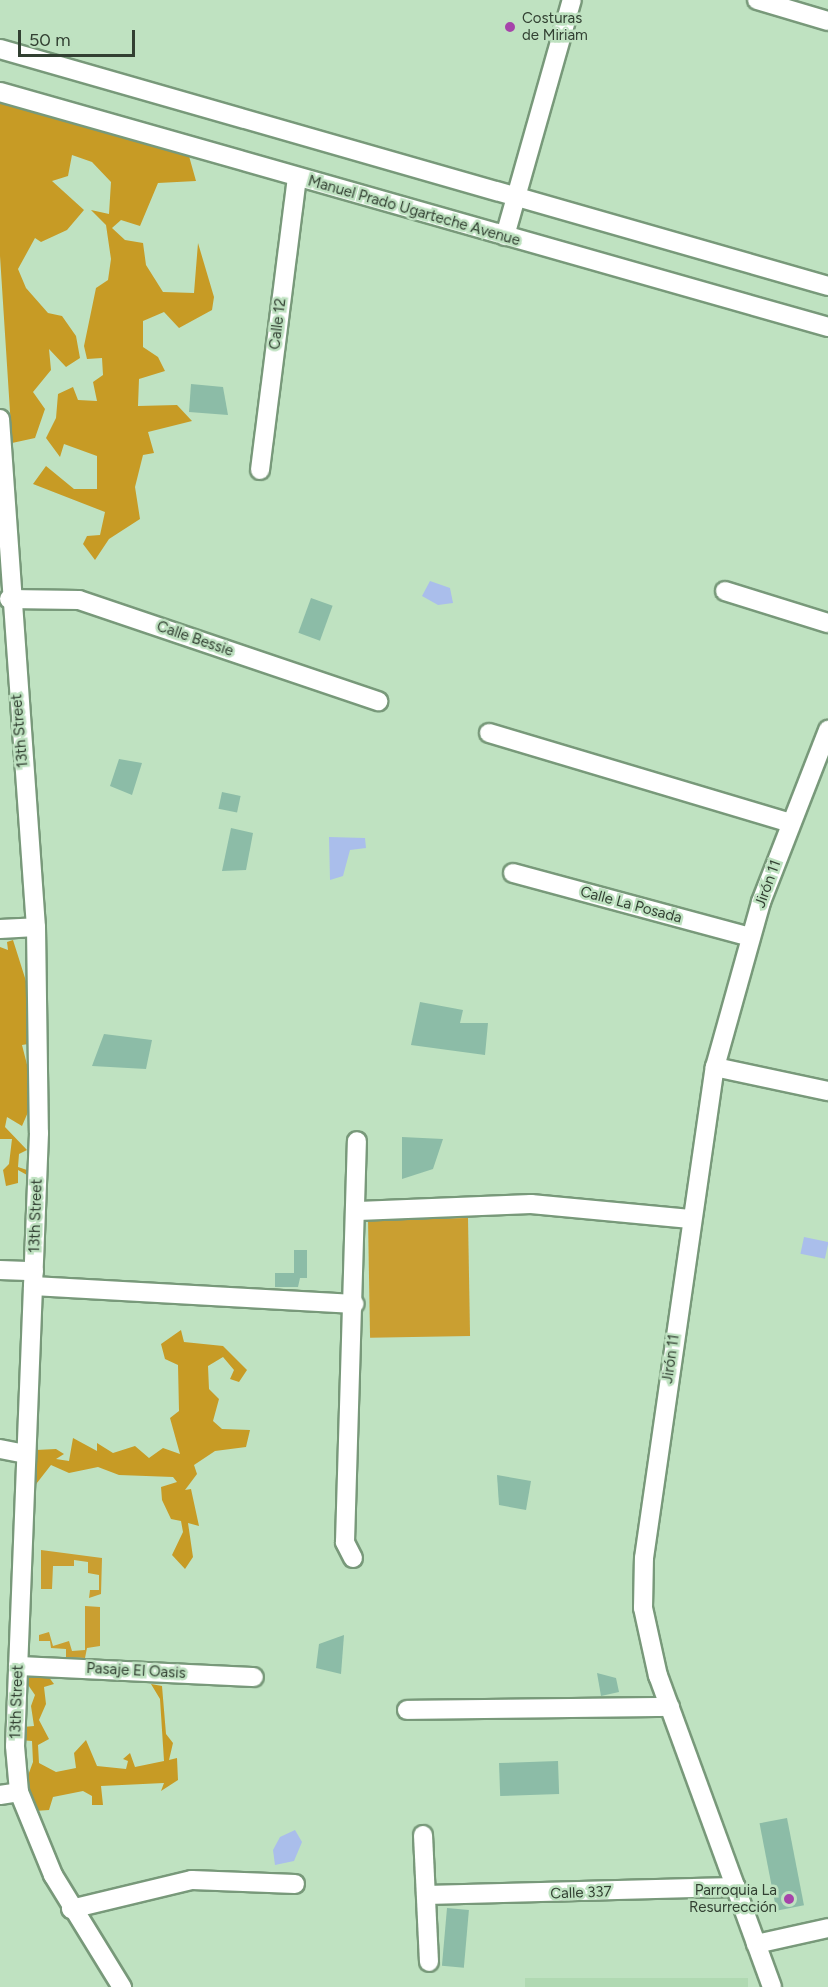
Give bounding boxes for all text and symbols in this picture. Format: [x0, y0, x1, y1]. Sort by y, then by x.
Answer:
place label: Costuras de Miriam [522, 9, 588, 44]
scale bar [21, 18, 138, 56]
marker: Costuras de Miriam [503, 20, 517, 34]
text: 50 m [29, 29, 71, 51]
street label: Manuel Prado Ugarteche Avenue [306, 172, 522, 250]
street label: Calle 12 [266, 297, 290, 351]
street label: Calle Bessie [154, 617, 236, 661]
street label: 13th Street [8, 693, 32, 769]
street label: Jirón 11 [751, 858, 785, 910]
street label: Calle La Posada [578, 883, 684, 927]
street label: 13th Street [26, 1179, 46, 1253]
street label: Jirón 11 [659, 1333, 683, 1385]
street label: Pasaje El Oasis [86, 1659, 186, 1683]
street label: 13th Street [7, 1665, 27, 1739]
place label: Parroquia La Resurrección [689, 1881, 777, 1916]
street label: Calle 337 [550, 1883, 612, 1903]
marker: Parroquia La Resurrección [782, 1892, 796, 1906]

